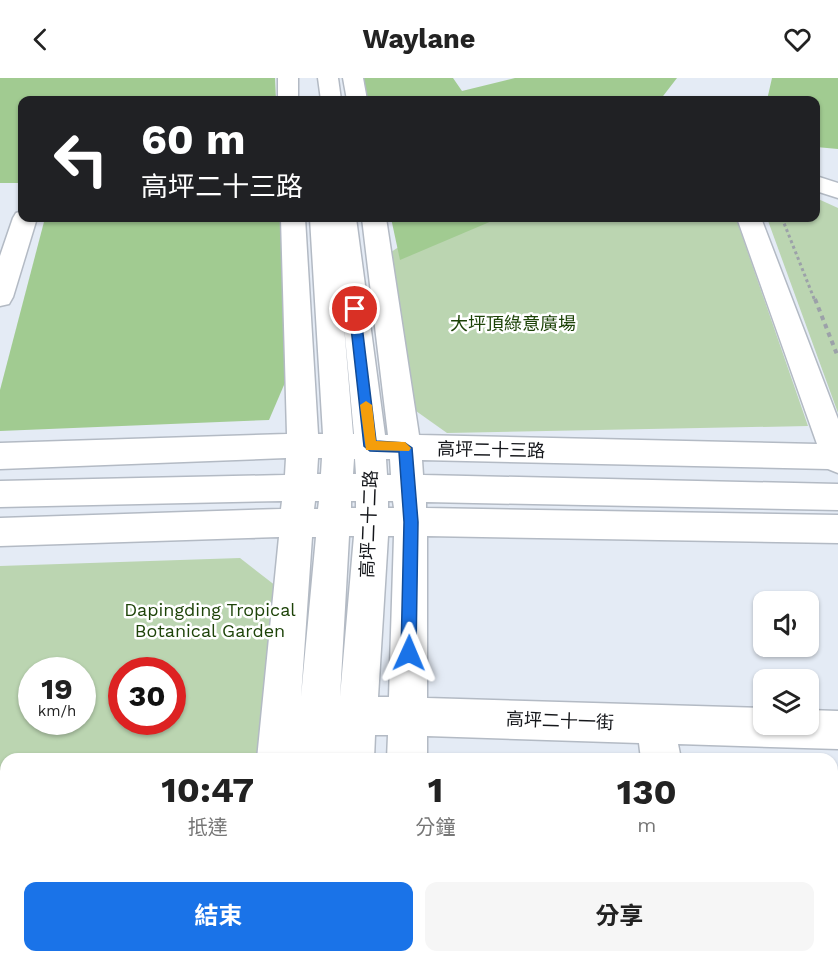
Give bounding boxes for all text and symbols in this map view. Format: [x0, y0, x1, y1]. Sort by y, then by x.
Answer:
icon: back [24, 23, 57, 56]
text: Waylane [363, 23, 475, 55]
icon: heart [781, 23, 814, 56]
text: 60 m [141, 115, 245, 164]
icon: left [42, 120, 120, 198]
text: 高坪二十三路 [141, 171, 303, 203]
pin [329, 283, 380, 334]
icon: arrive [338, 292, 371, 325]
park label: 大坪頂綠意廣場 [450, 313, 576, 334]
street label: 高坪二十三路 [437, 438, 545, 461]
street label: 高坪二十二路 [356, 470, 381, 578]
map controls [753, 591, 819, 735]
button: sound [753, 591, 819, 657]
park label: Dapingding Tropical Botanical Garden [124, 599, 296, 641]
position arrow [377, 621, 441, 685]
speed limit sign: 30 [108, 657, 186, 735]
button: layers [753, 669, 819, 735]
text: 19 [41, 671, 73, 706]
text: km/h [38, 702, 76, 720]
street label: 高坪二十一街 [506, 708, 614, 733]
text: 10:47 [161, 769, 254, 811]
text: 1 [428, 769, 443, 811]
text: 130 [617, 771, 677, 813]
text: m [637, 813, 656, 837]
text: 抵達 [188, 815, 228, 839]
text: 分鐘 [415, 815, 455, 839]
button: 結束 [24, 882, 413, 951]
button: 分享 [425, 882, 814, 951]

